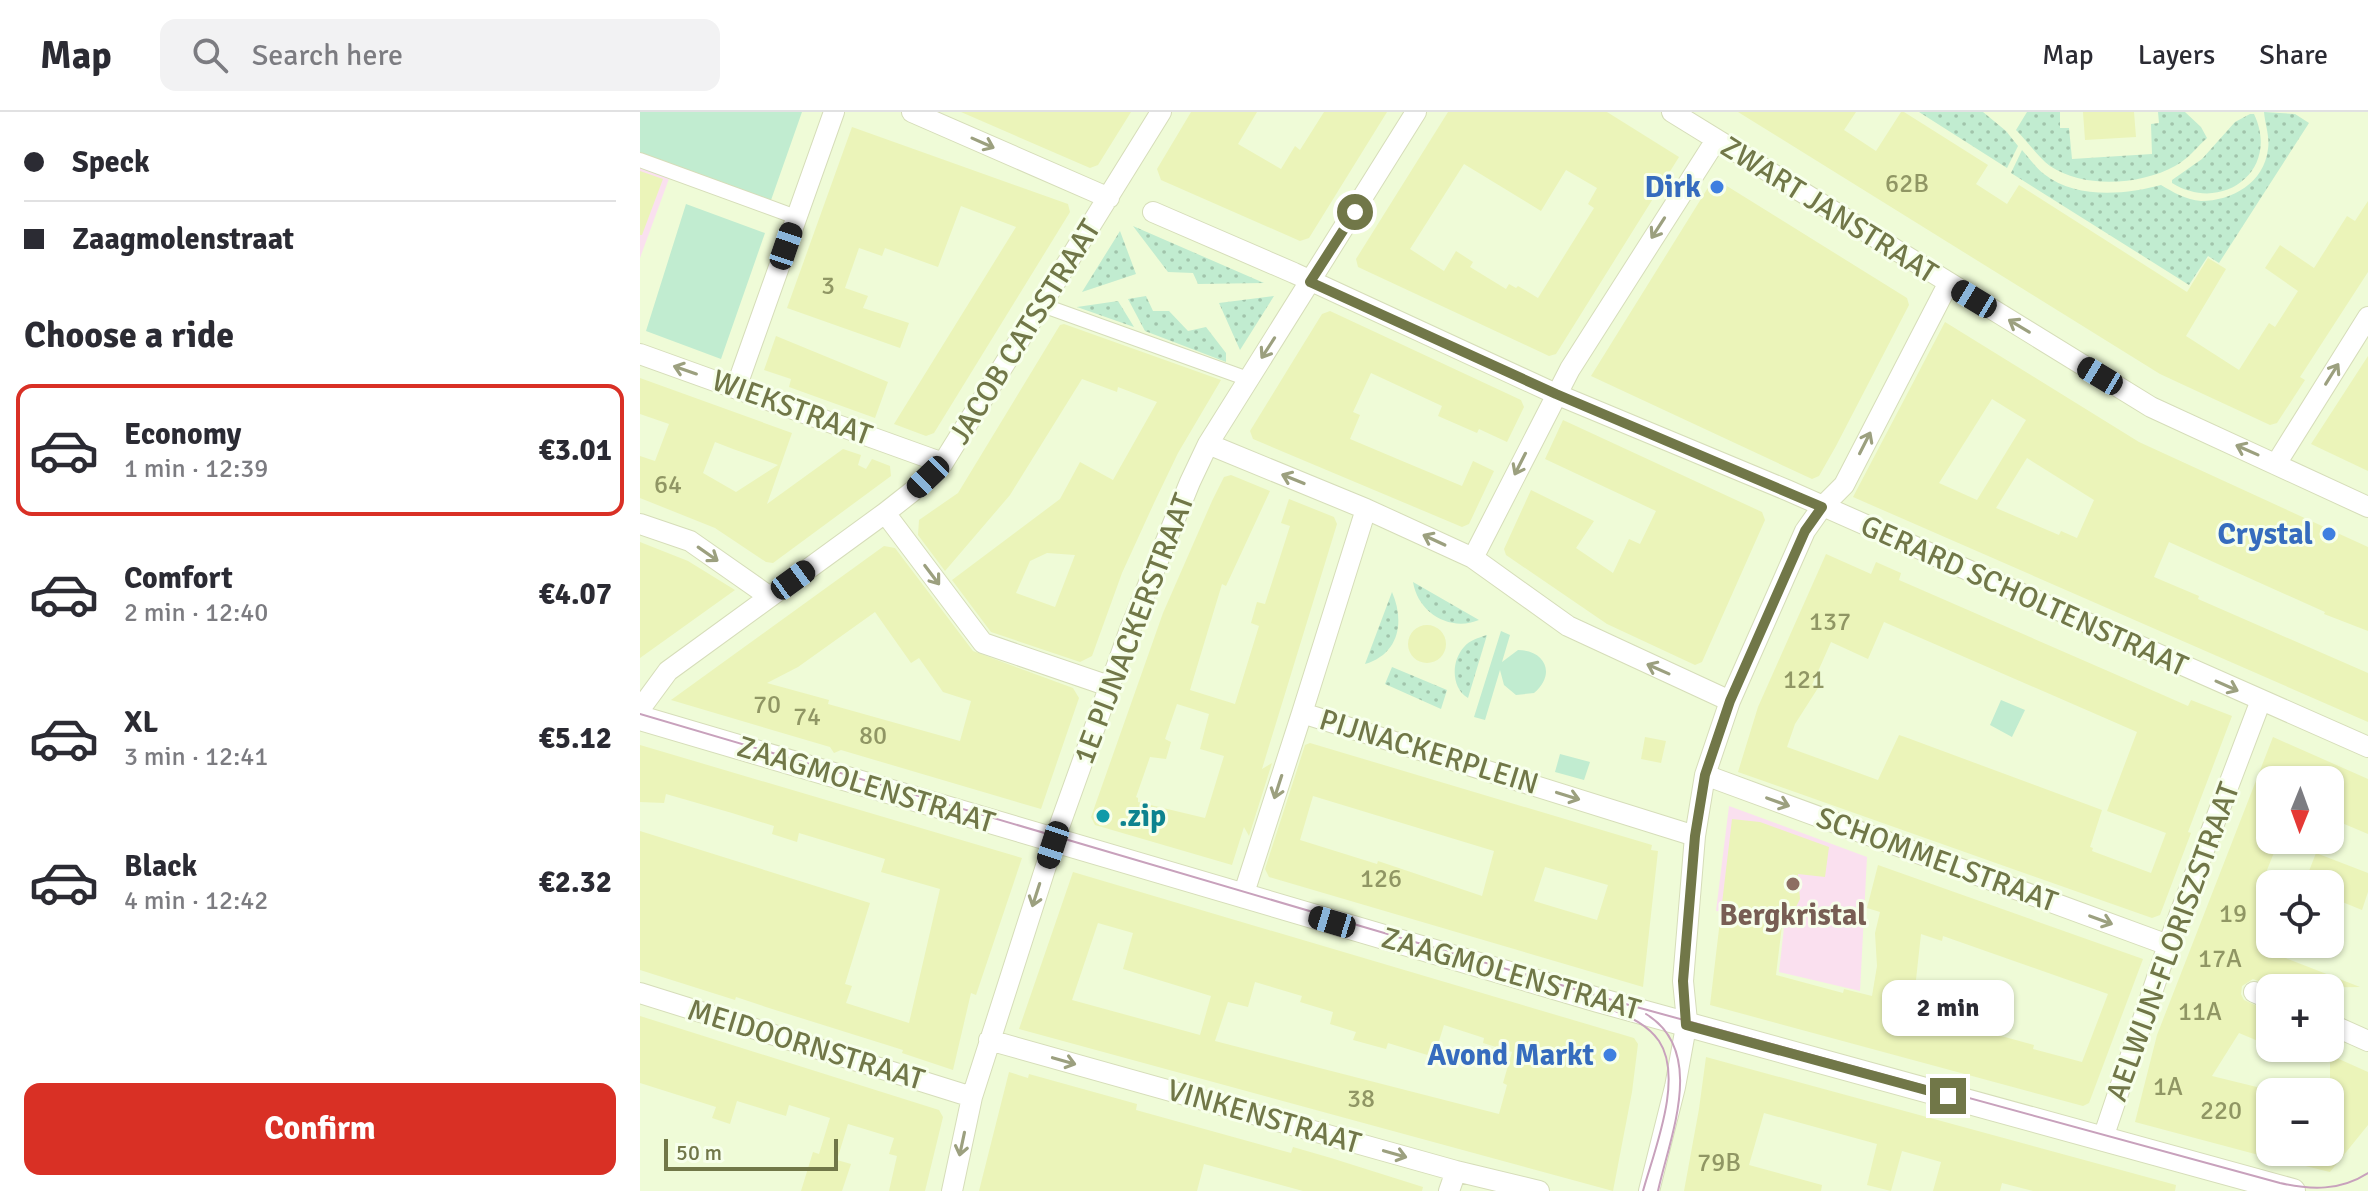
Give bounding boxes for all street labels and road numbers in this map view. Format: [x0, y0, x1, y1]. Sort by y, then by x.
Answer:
street label: ZWART JANSTRAAT [1714, 128, 1944, 292]
street label: JACOB CATSSTRAAT [941, 213, 1109, 451]
street label: WIEKSTRAAT [707, 362, 877, 454]
street label: 1E PIJNACKERSTRAAT [1065, 488, 1203, 769]
street label: GERARD SCHOLTENSTRAAT [1855, 507, 2193, 685]
street label: PIJNACKERPLEIN [1315, 701, 1543, 803]
street label: ZAAGMOLENSTRAAT [733, 728, 1000, 842]
street label: AELWIJN-FLORISZSTRAAT [2098, 777, 2248, 1106]
street label: SCHOMMELSTRAAT [1811, 799, 2063, 921]
street label: ZAAGMOLENSTRAAT [1377, 919, 1645, 1029]
street label: MEIDOORNSTRAAT [683, 991, 929, 1099]
street label: VINKENSTRAAT [1163, 1072, 1365, 1162]

